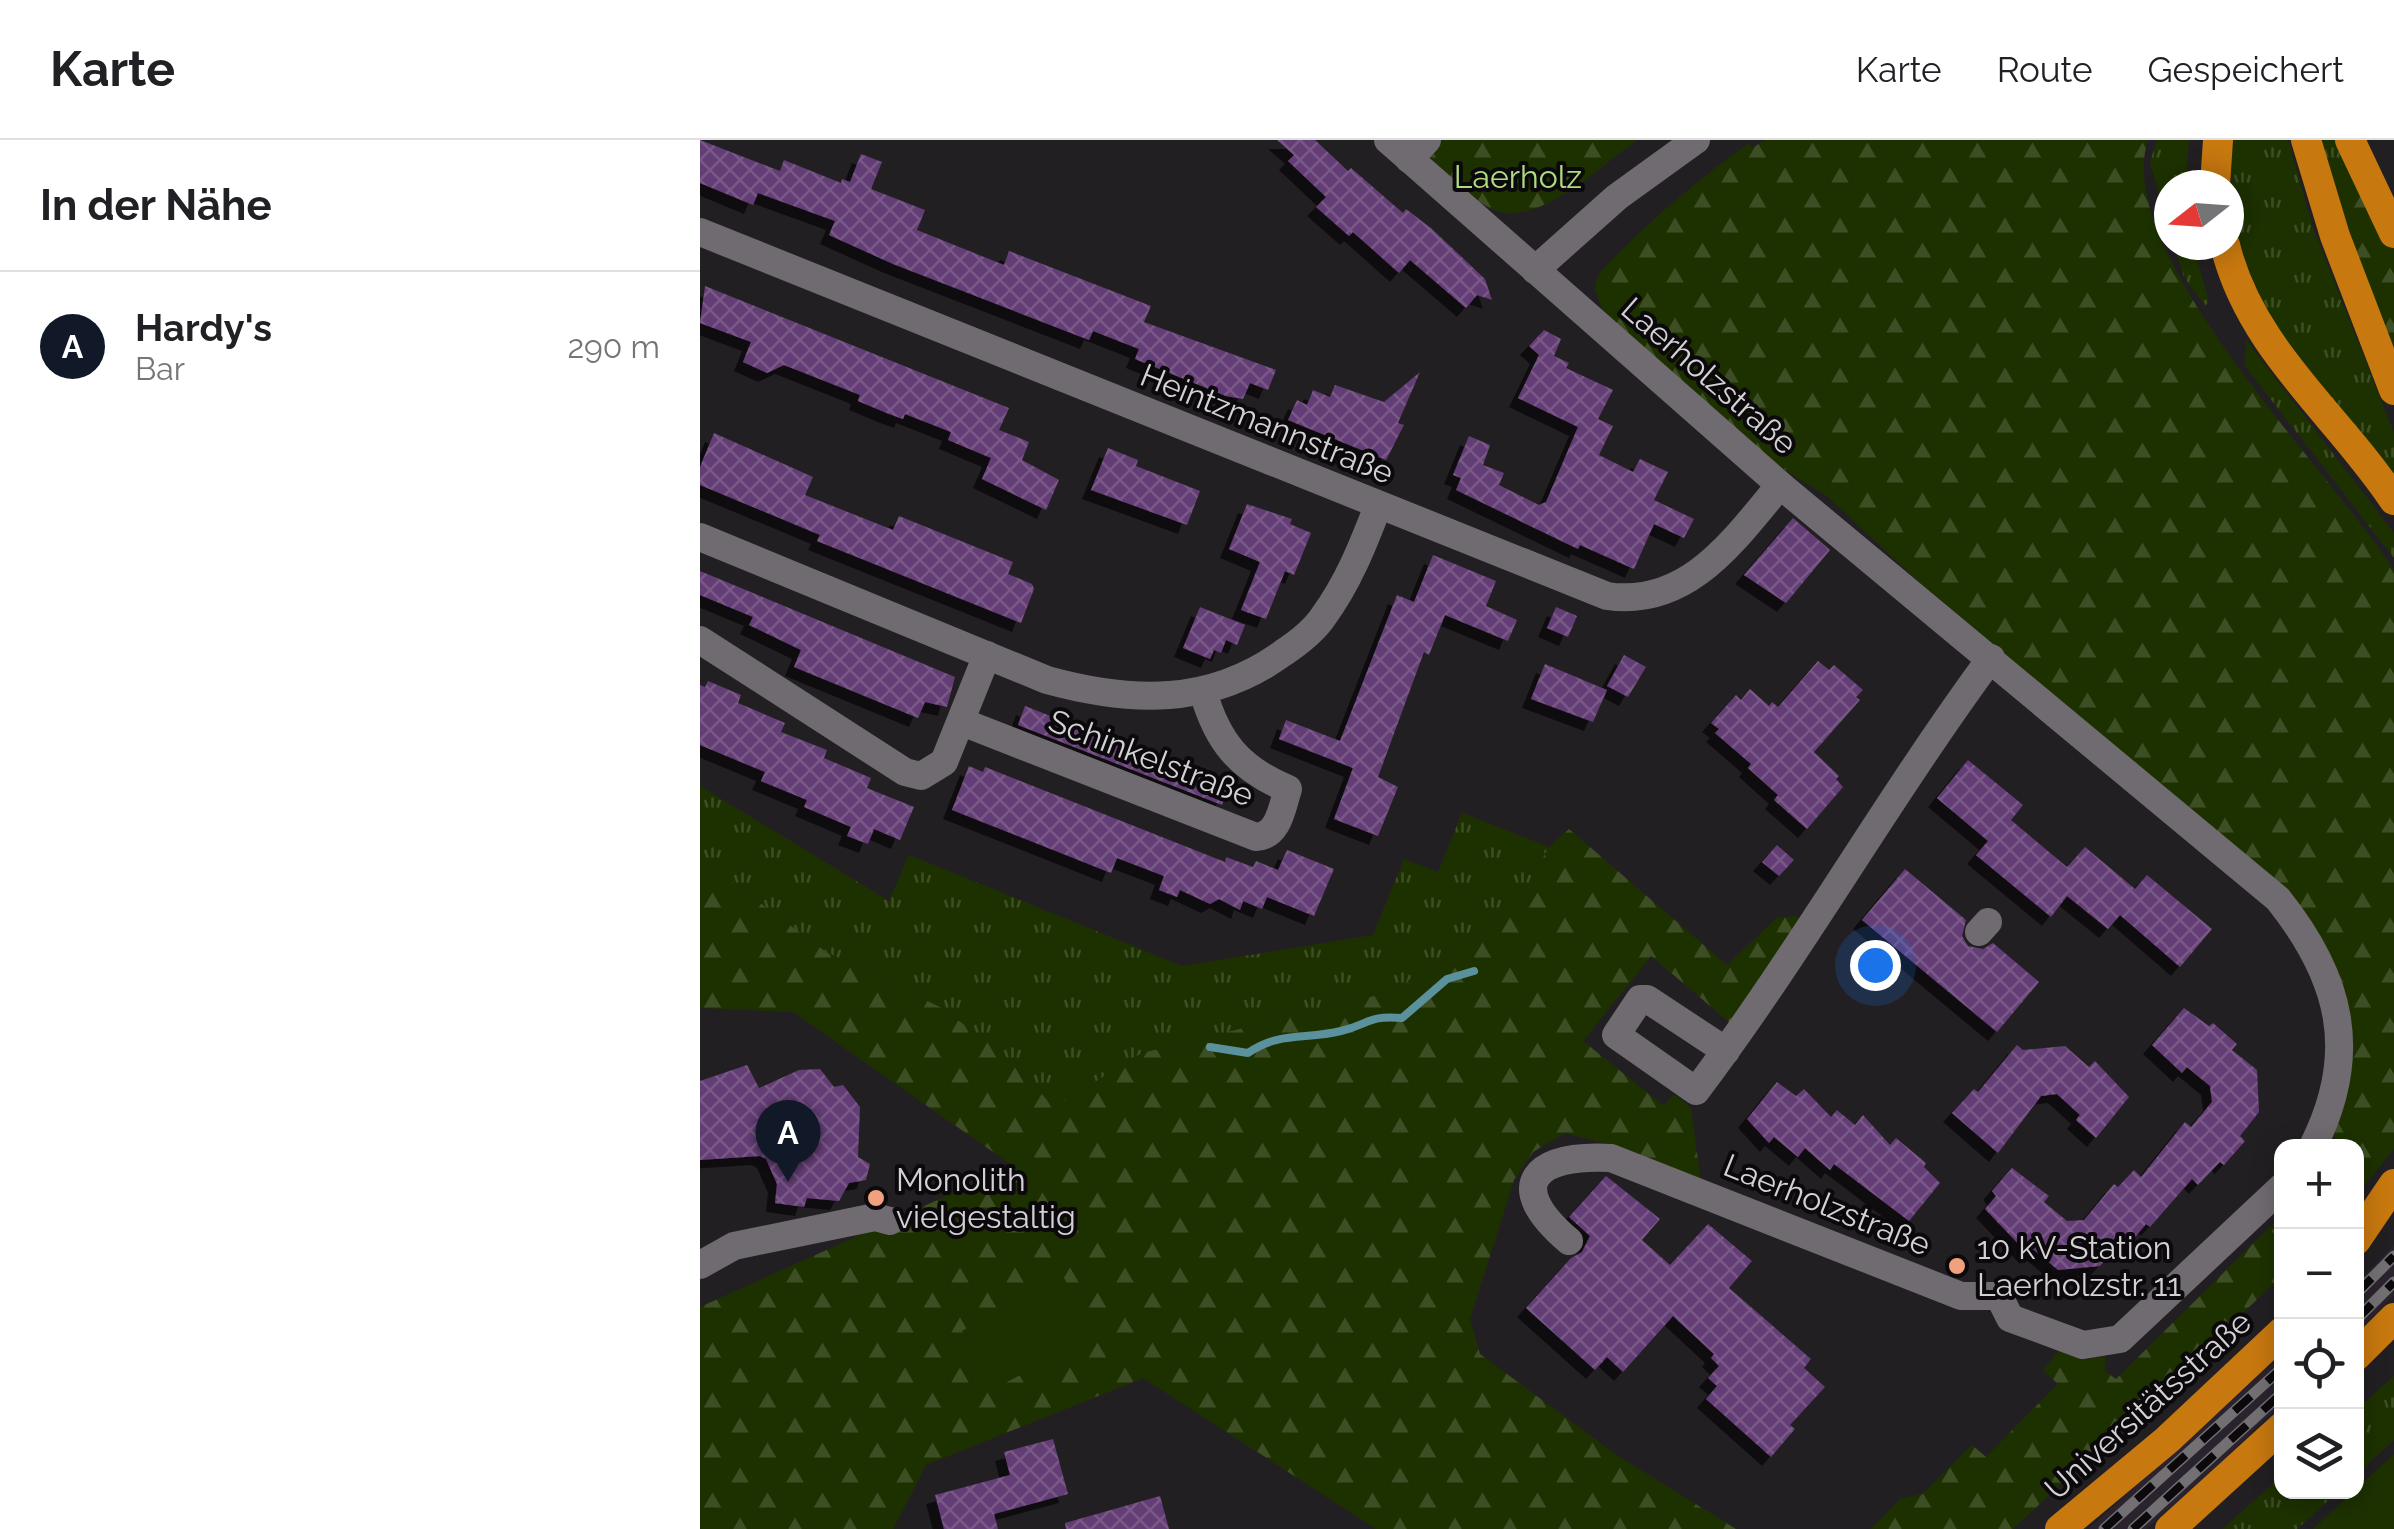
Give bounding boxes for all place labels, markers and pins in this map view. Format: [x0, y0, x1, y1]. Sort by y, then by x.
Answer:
pin: A [756, 1100, 820, 1182]
place label: Monolith vielgestaltig [896, 1161, 1076, 1235]
marker: Monolith vielgestaltig [865, 1187, 887, 1209]
place label: 10 kV-Station Laerholzstr. 11 [1977, 1229, 2181, 1303]
marker: 10 kV-Station Laerholzstr. 11 [1946, 1255, 1968, 1277]

